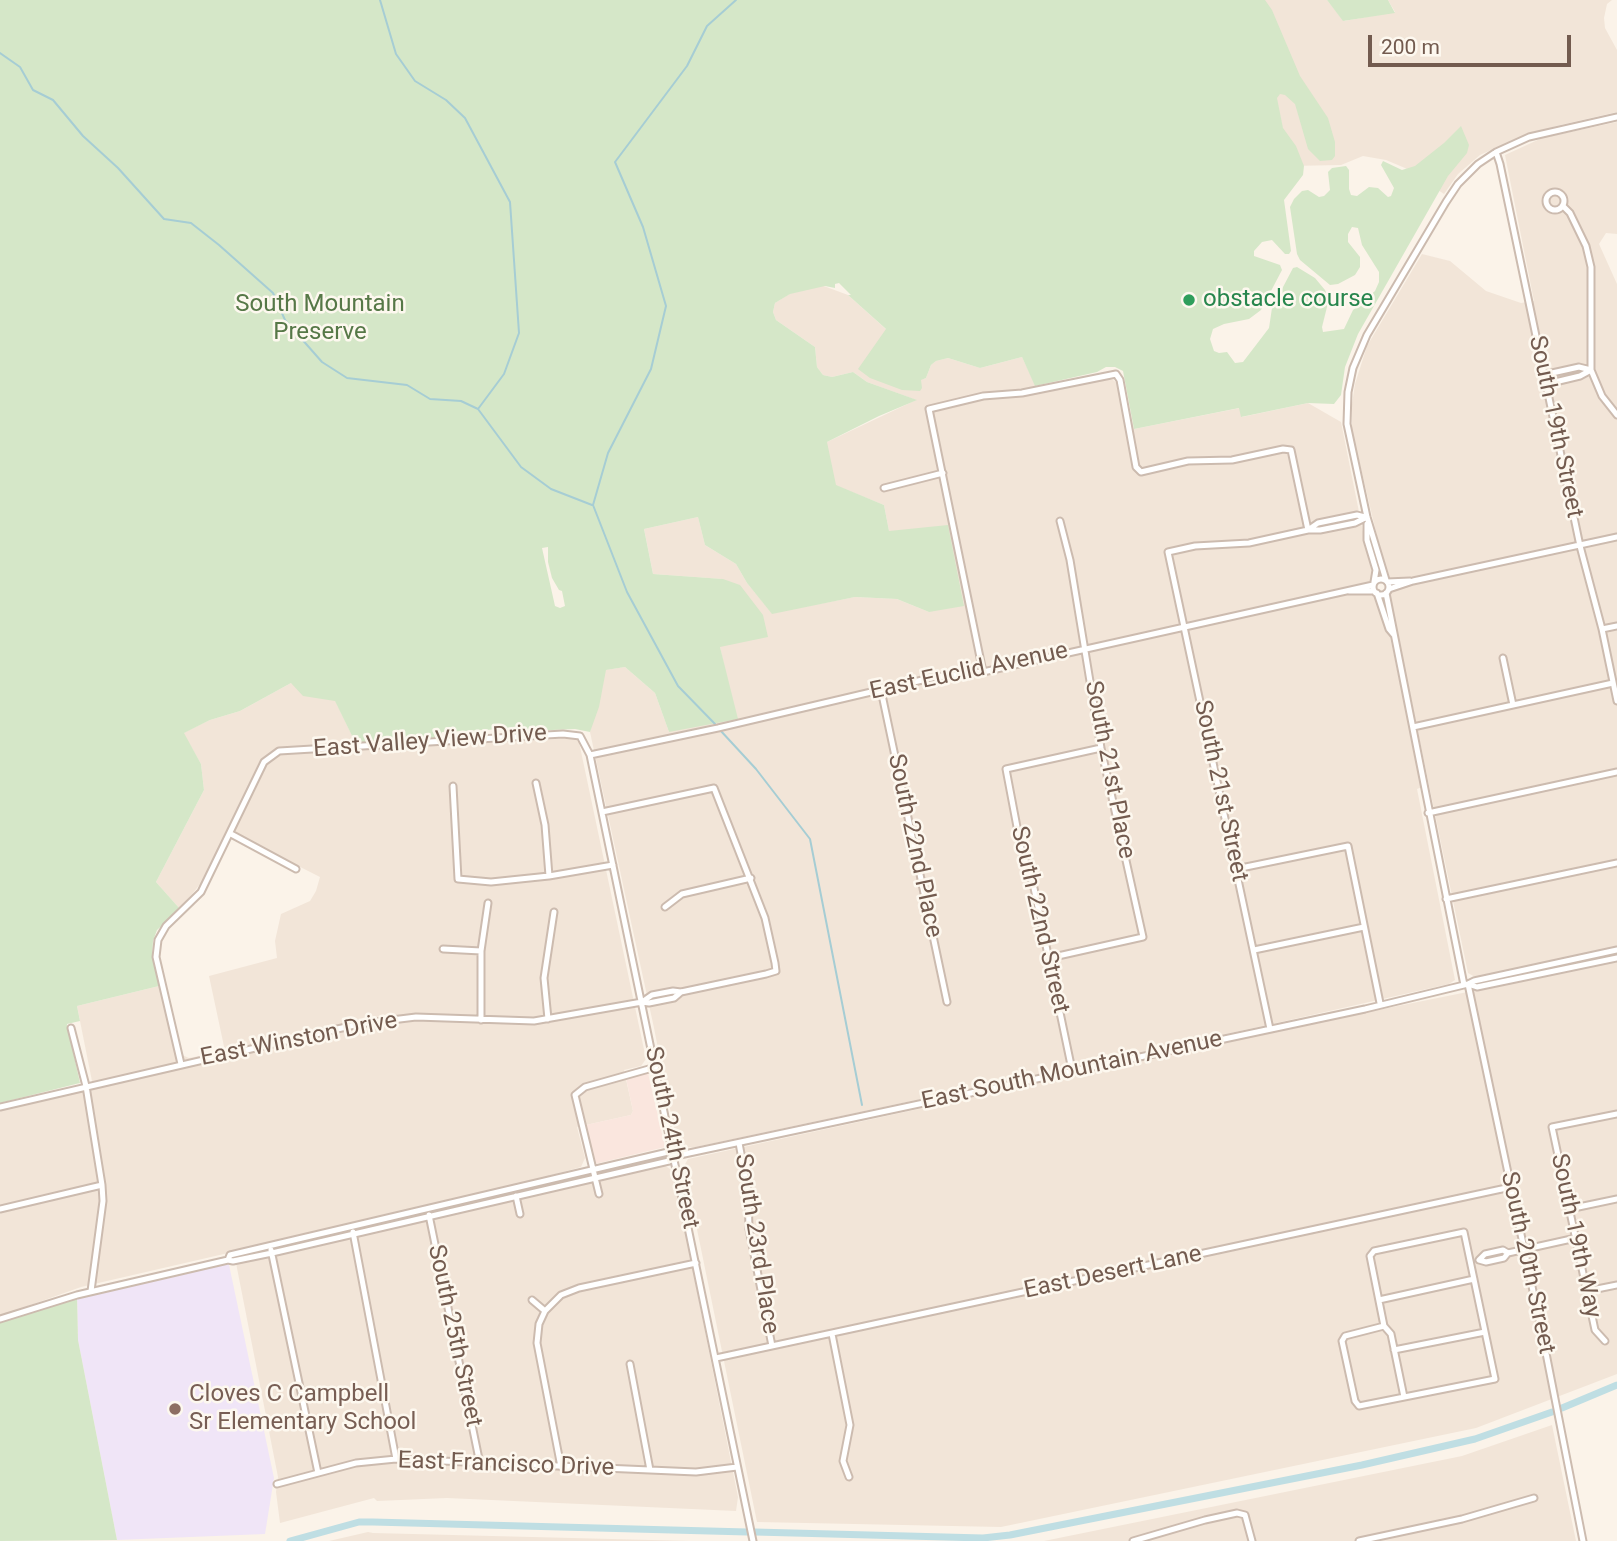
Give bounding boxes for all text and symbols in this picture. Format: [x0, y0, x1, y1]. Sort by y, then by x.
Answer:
scale bar [1372, 21, 1575, 65]
text: 200 m [1381, 35, 1440, 59]
place label: obstacle course [1203, 286, 1373, 314]
park label: South Mountain Preserve [235, 291, 405, 347]
marker: obstacle course [1181, 292, 1197, 308]
street label: South 19th Street [1522, 333, 1588, 521]
street label: East Euclid Avenue [867, 637, 1071, 707]
street label: South 21st Place [1078, 679, 1140, 861]
street label: South 21st Street [1187, 698, 1253, 884]
street label: East Valley View Drive [312, 719, 548, 765]
street label: South 22nd Place [880, 751, 948, 941]
street label: South 22nd Street [1003, 824, 1075, 1016]
street label: East Winston Drive [198, 1007, 400, 1073]
street label: East South Mountain Avenue [919, 1025, 1225, 1117]
street label: South 24th Street [638, 1044, 704, 1232]
street label: South 19th Way [1544, 1151, 1606, 1321]
street label: South 23rd Place [728, 1152, 784, 1336]
street label: South 20th Street [1494, 1169, 1560, 1357]
street label: East Desert Lane [1022, 1240, 1204, 1306]
street label: South 25th Street [421, 1242, 487, 1430]
place label: Cloves C Campbell Sr Elementary School [189, 1381, 416, 1437]
marker: Cloves C Campbell Sr Elementary School [167, 1401, 183, 1417]
street label: East Francisco Drive [397, 1447, 615, 1483]

